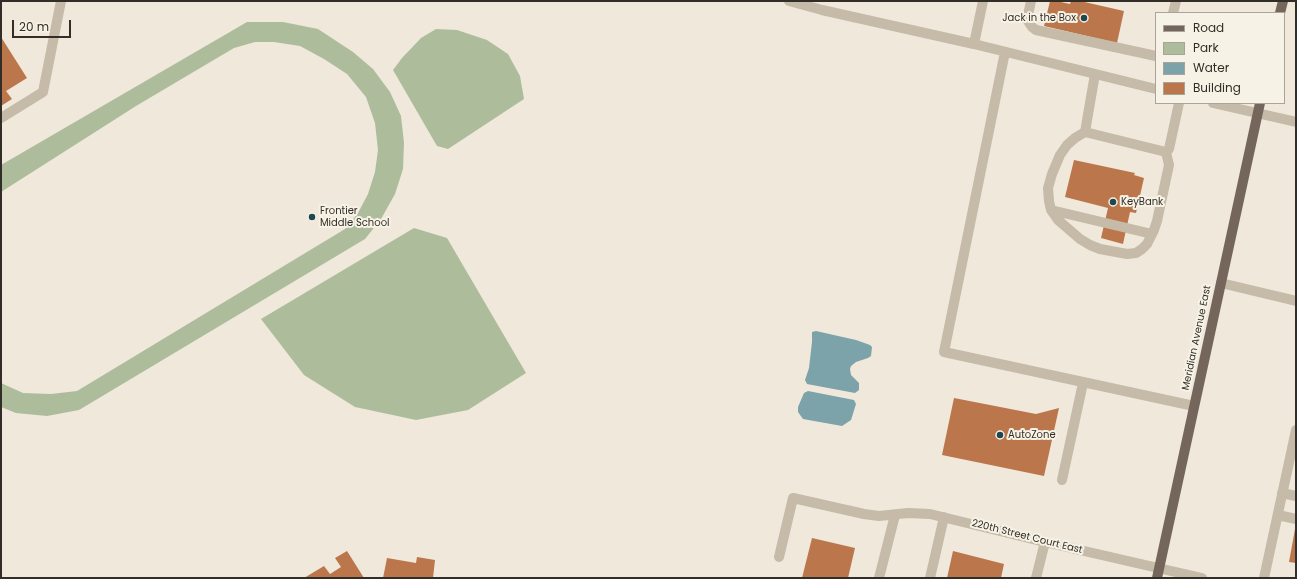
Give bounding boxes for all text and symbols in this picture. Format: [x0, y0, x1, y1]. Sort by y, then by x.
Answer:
scale bar [14, 12, 73, 38]
place label: Jack in the Box [1002, 12, 1076, 24]
legend [1155, 12, 1285, 104]
marker: Jack in the Box [1079, 13, 1089, 23]
text: 20 m [19, 18, 49, 35]
text: Road [1193, 19, 1224, 36]
text: Park [1193, 39, 1219, 56]
text: Water [1193, 59, 1229, 76]
text: Building [1193, 79, 1241, 96]
place label: KeyBank [1121, 196, 1163, 208]
marker: KeyBank [1108, 197, 1118, 207]
place label: Frontier Middle School [320, 205, 390, 228]
marker: Frontier Middle School [307, 212, 317, 222]
street label: Meridian Avenue East [1180, 284, 1214, 392]
place label: AutoZone [1008, 429, 1056, 441]
marker: AutoZone [995, 430, 1005, 440]
street label: 220th Street Court East [970, 517, 1084, 557]

